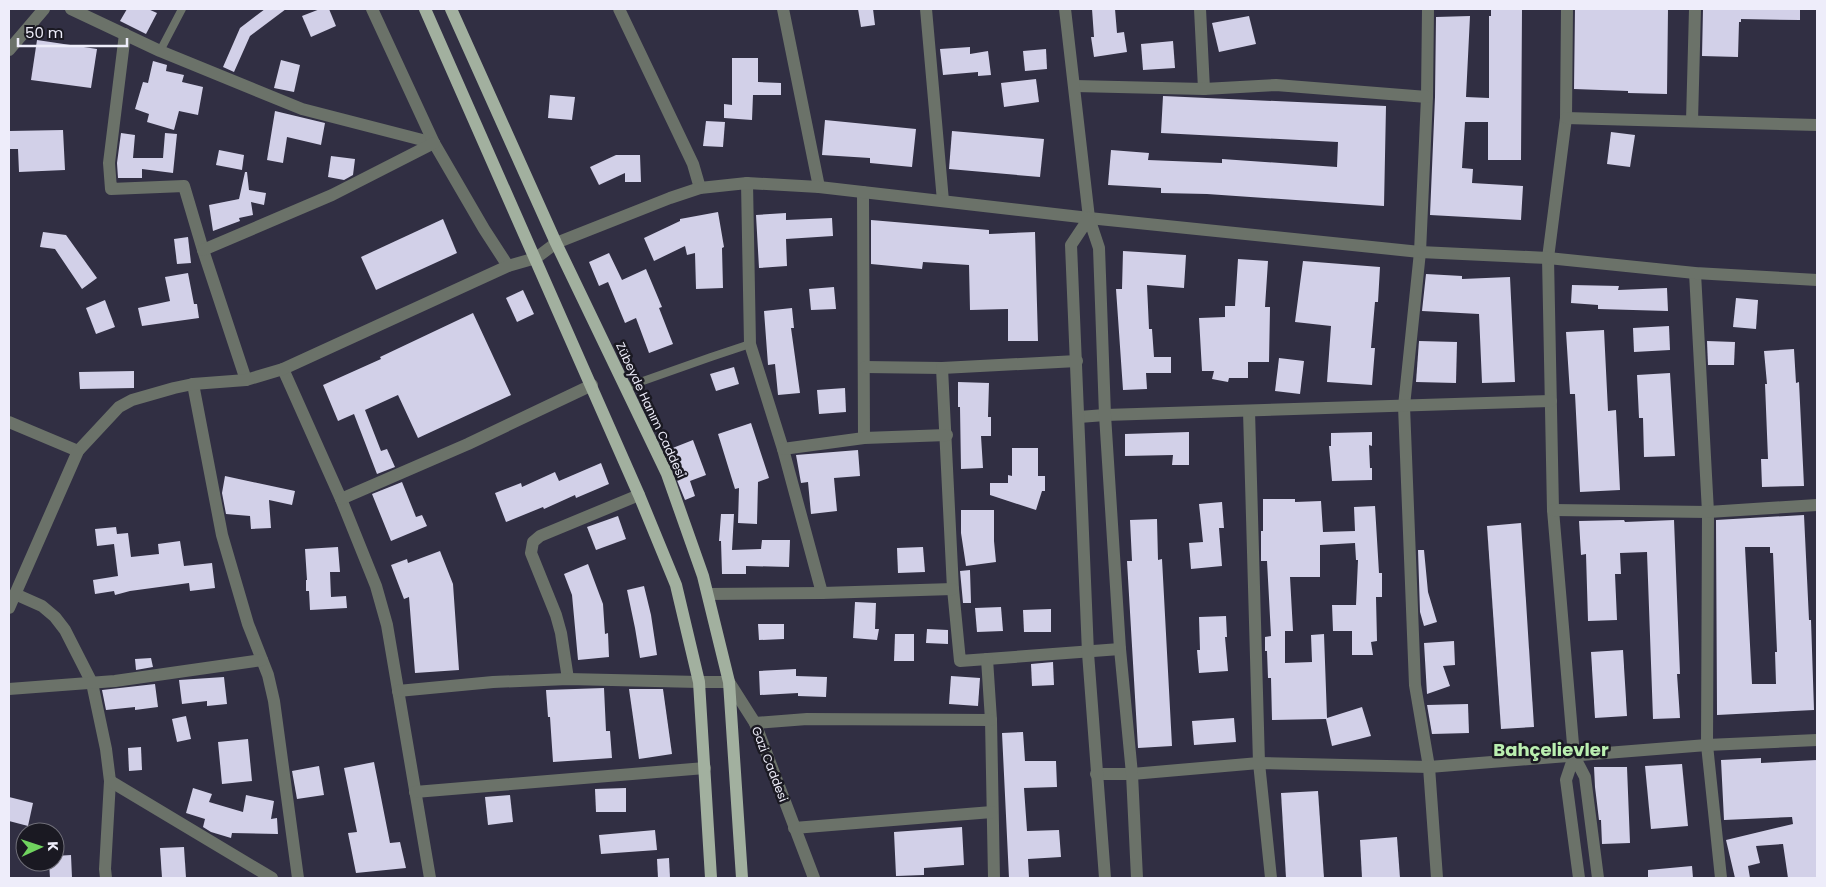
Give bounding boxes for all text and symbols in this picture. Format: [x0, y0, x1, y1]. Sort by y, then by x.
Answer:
scale bar [18, 15, 126, 47]
text: 50 m [25, 22, 63, 43]
street label: Zübeyde Hanım Caddesi [612, 339, 690, 481]
street label: Gazi Caddesi [748, 724, 792, 804]
district label: Bahçelievler [1493, 737, 1609, 762]
north arrow [15, 822, 65, 872]
text: K [43, 841, 63, 852]

